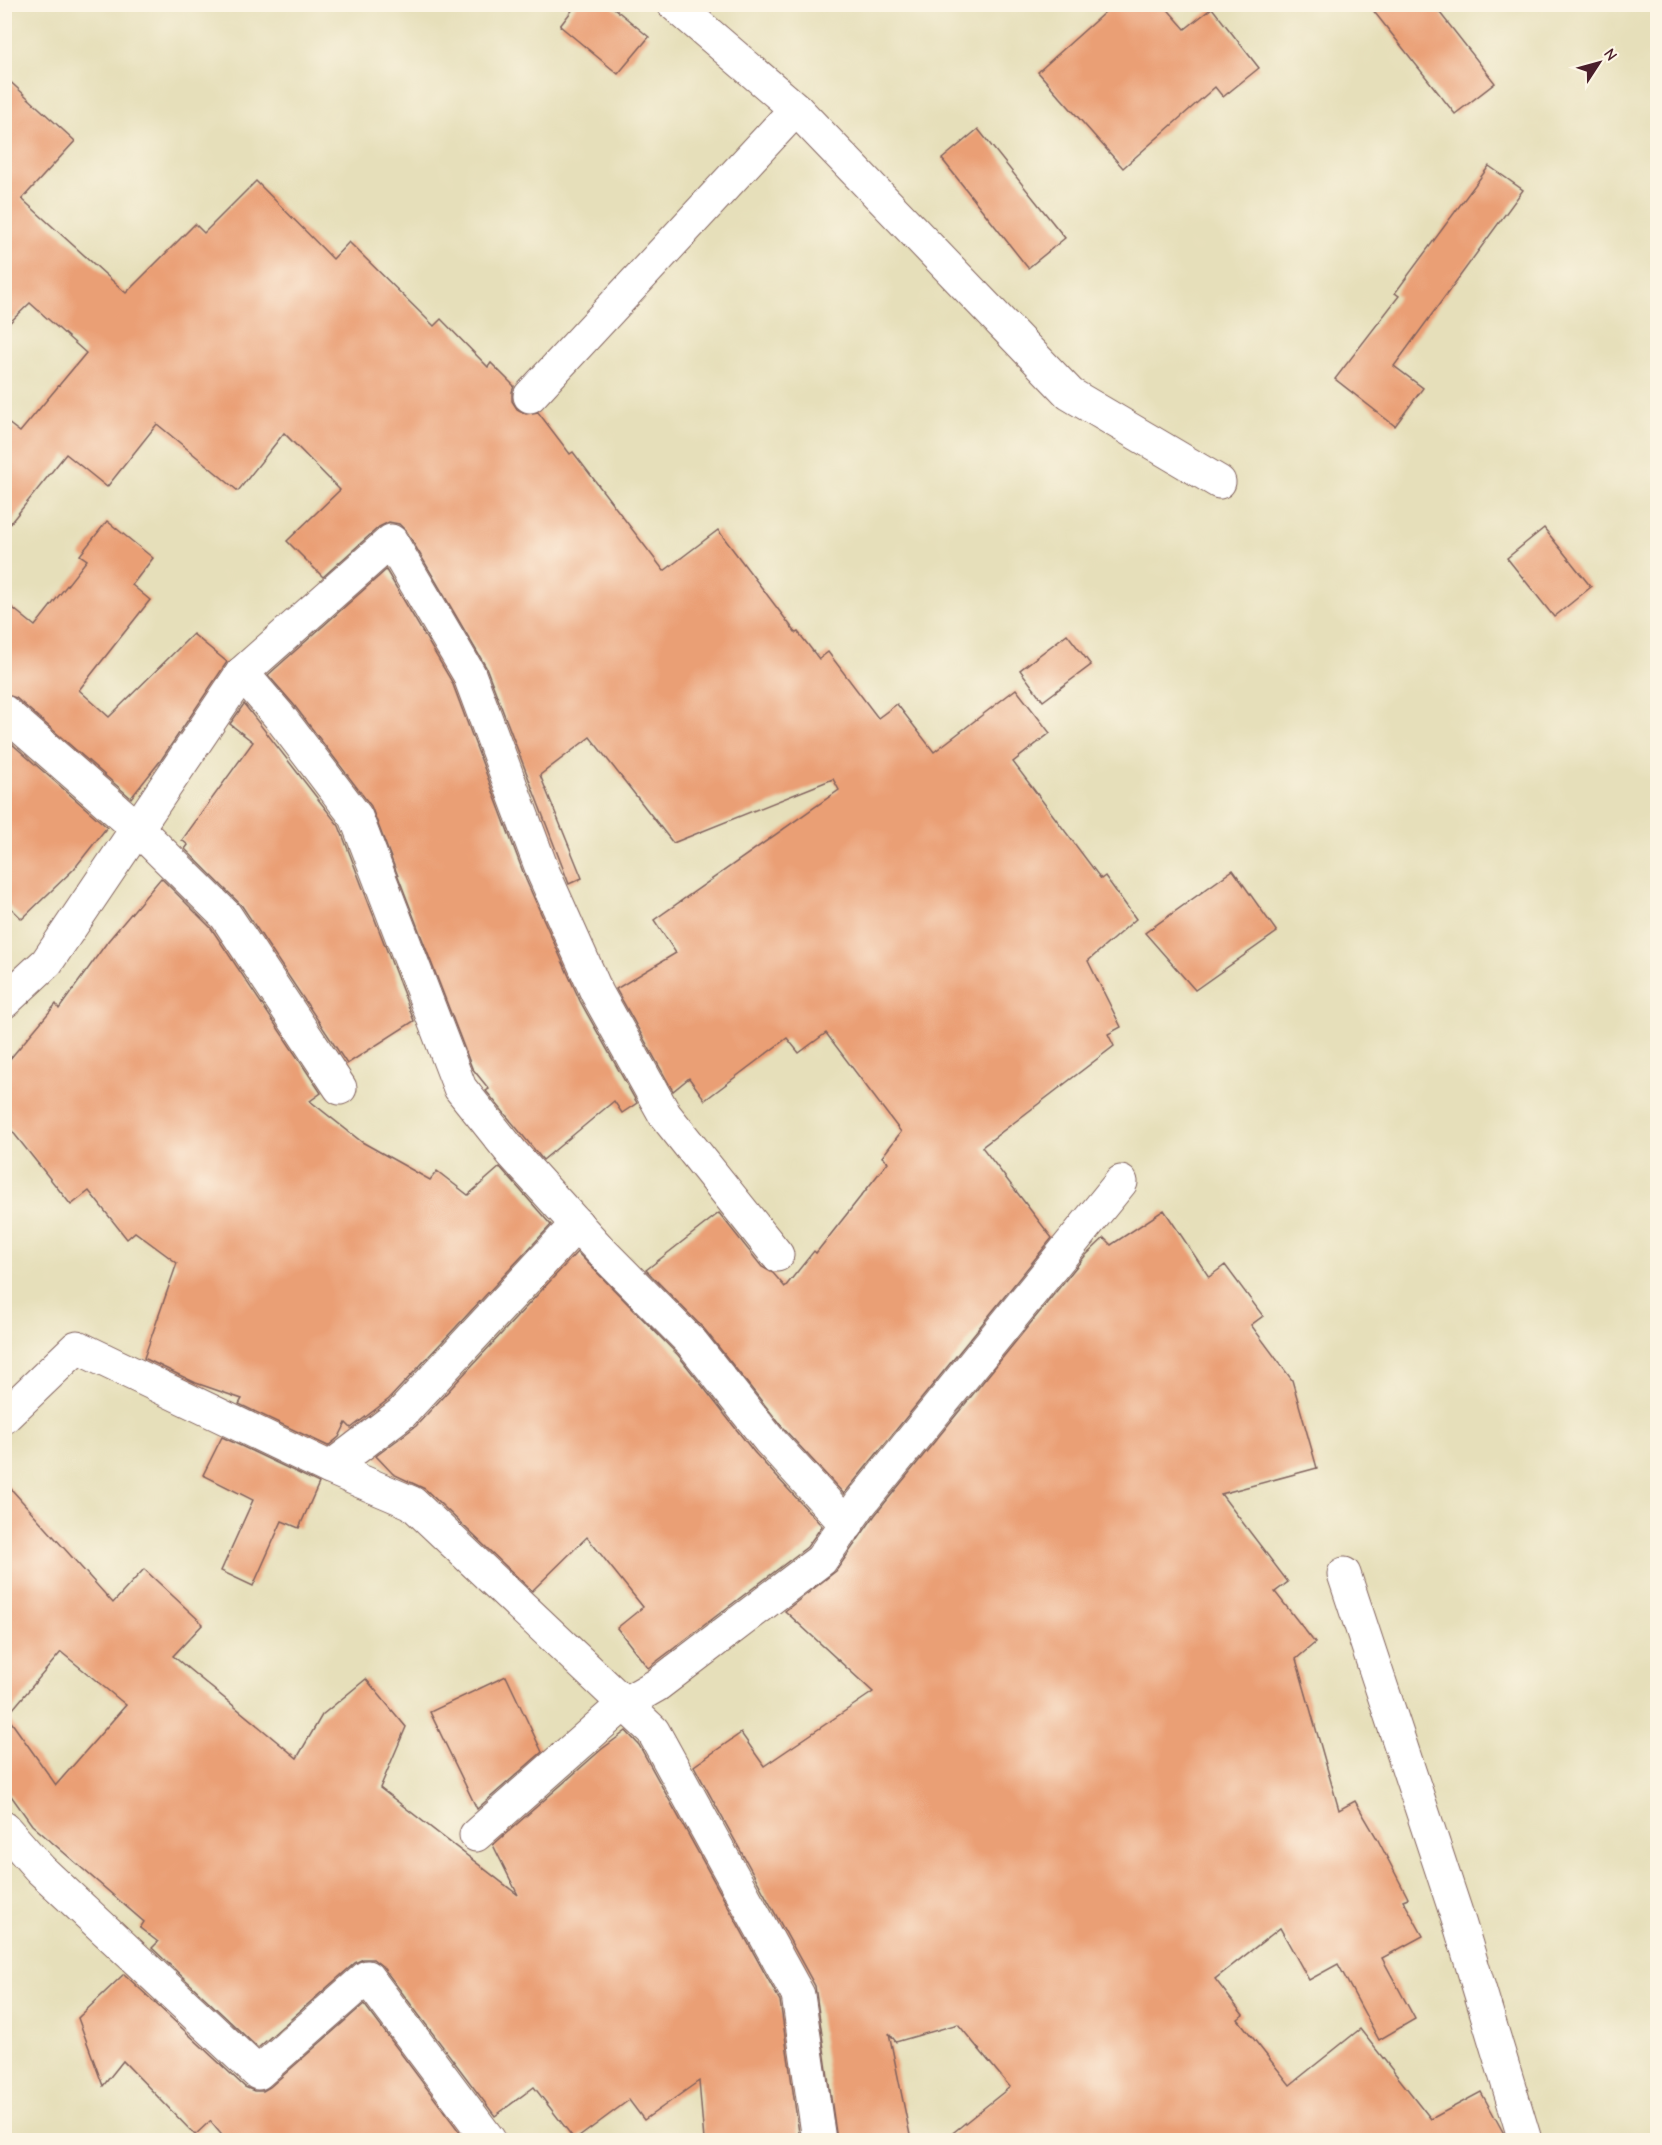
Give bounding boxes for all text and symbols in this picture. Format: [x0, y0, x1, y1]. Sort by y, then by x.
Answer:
north arrow [1569, 33, 1629, 93]
text: N [1600, 45, 1621, 64]

